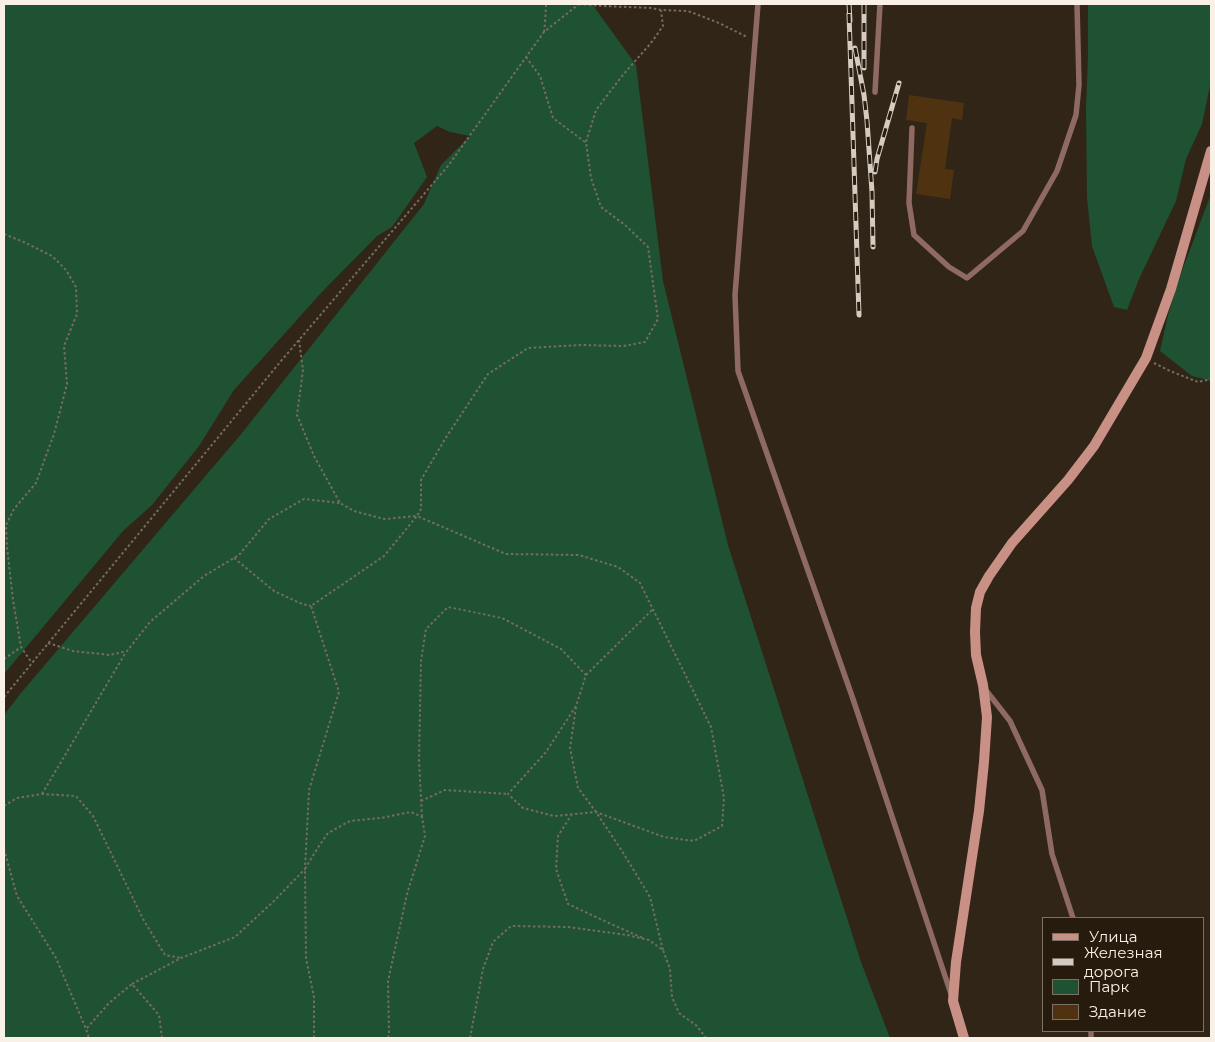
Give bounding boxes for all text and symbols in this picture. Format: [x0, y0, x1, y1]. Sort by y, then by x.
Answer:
legend [1042, 917, 1205, 1032]
text: Улица [1089, 927, 1137, 946]
text: Железная дорога [1084, 943, 1163, 981]
text: Парк [1089, 977, 1129, 996]
text: Здание [1089, 1002, 1147, 1021]

